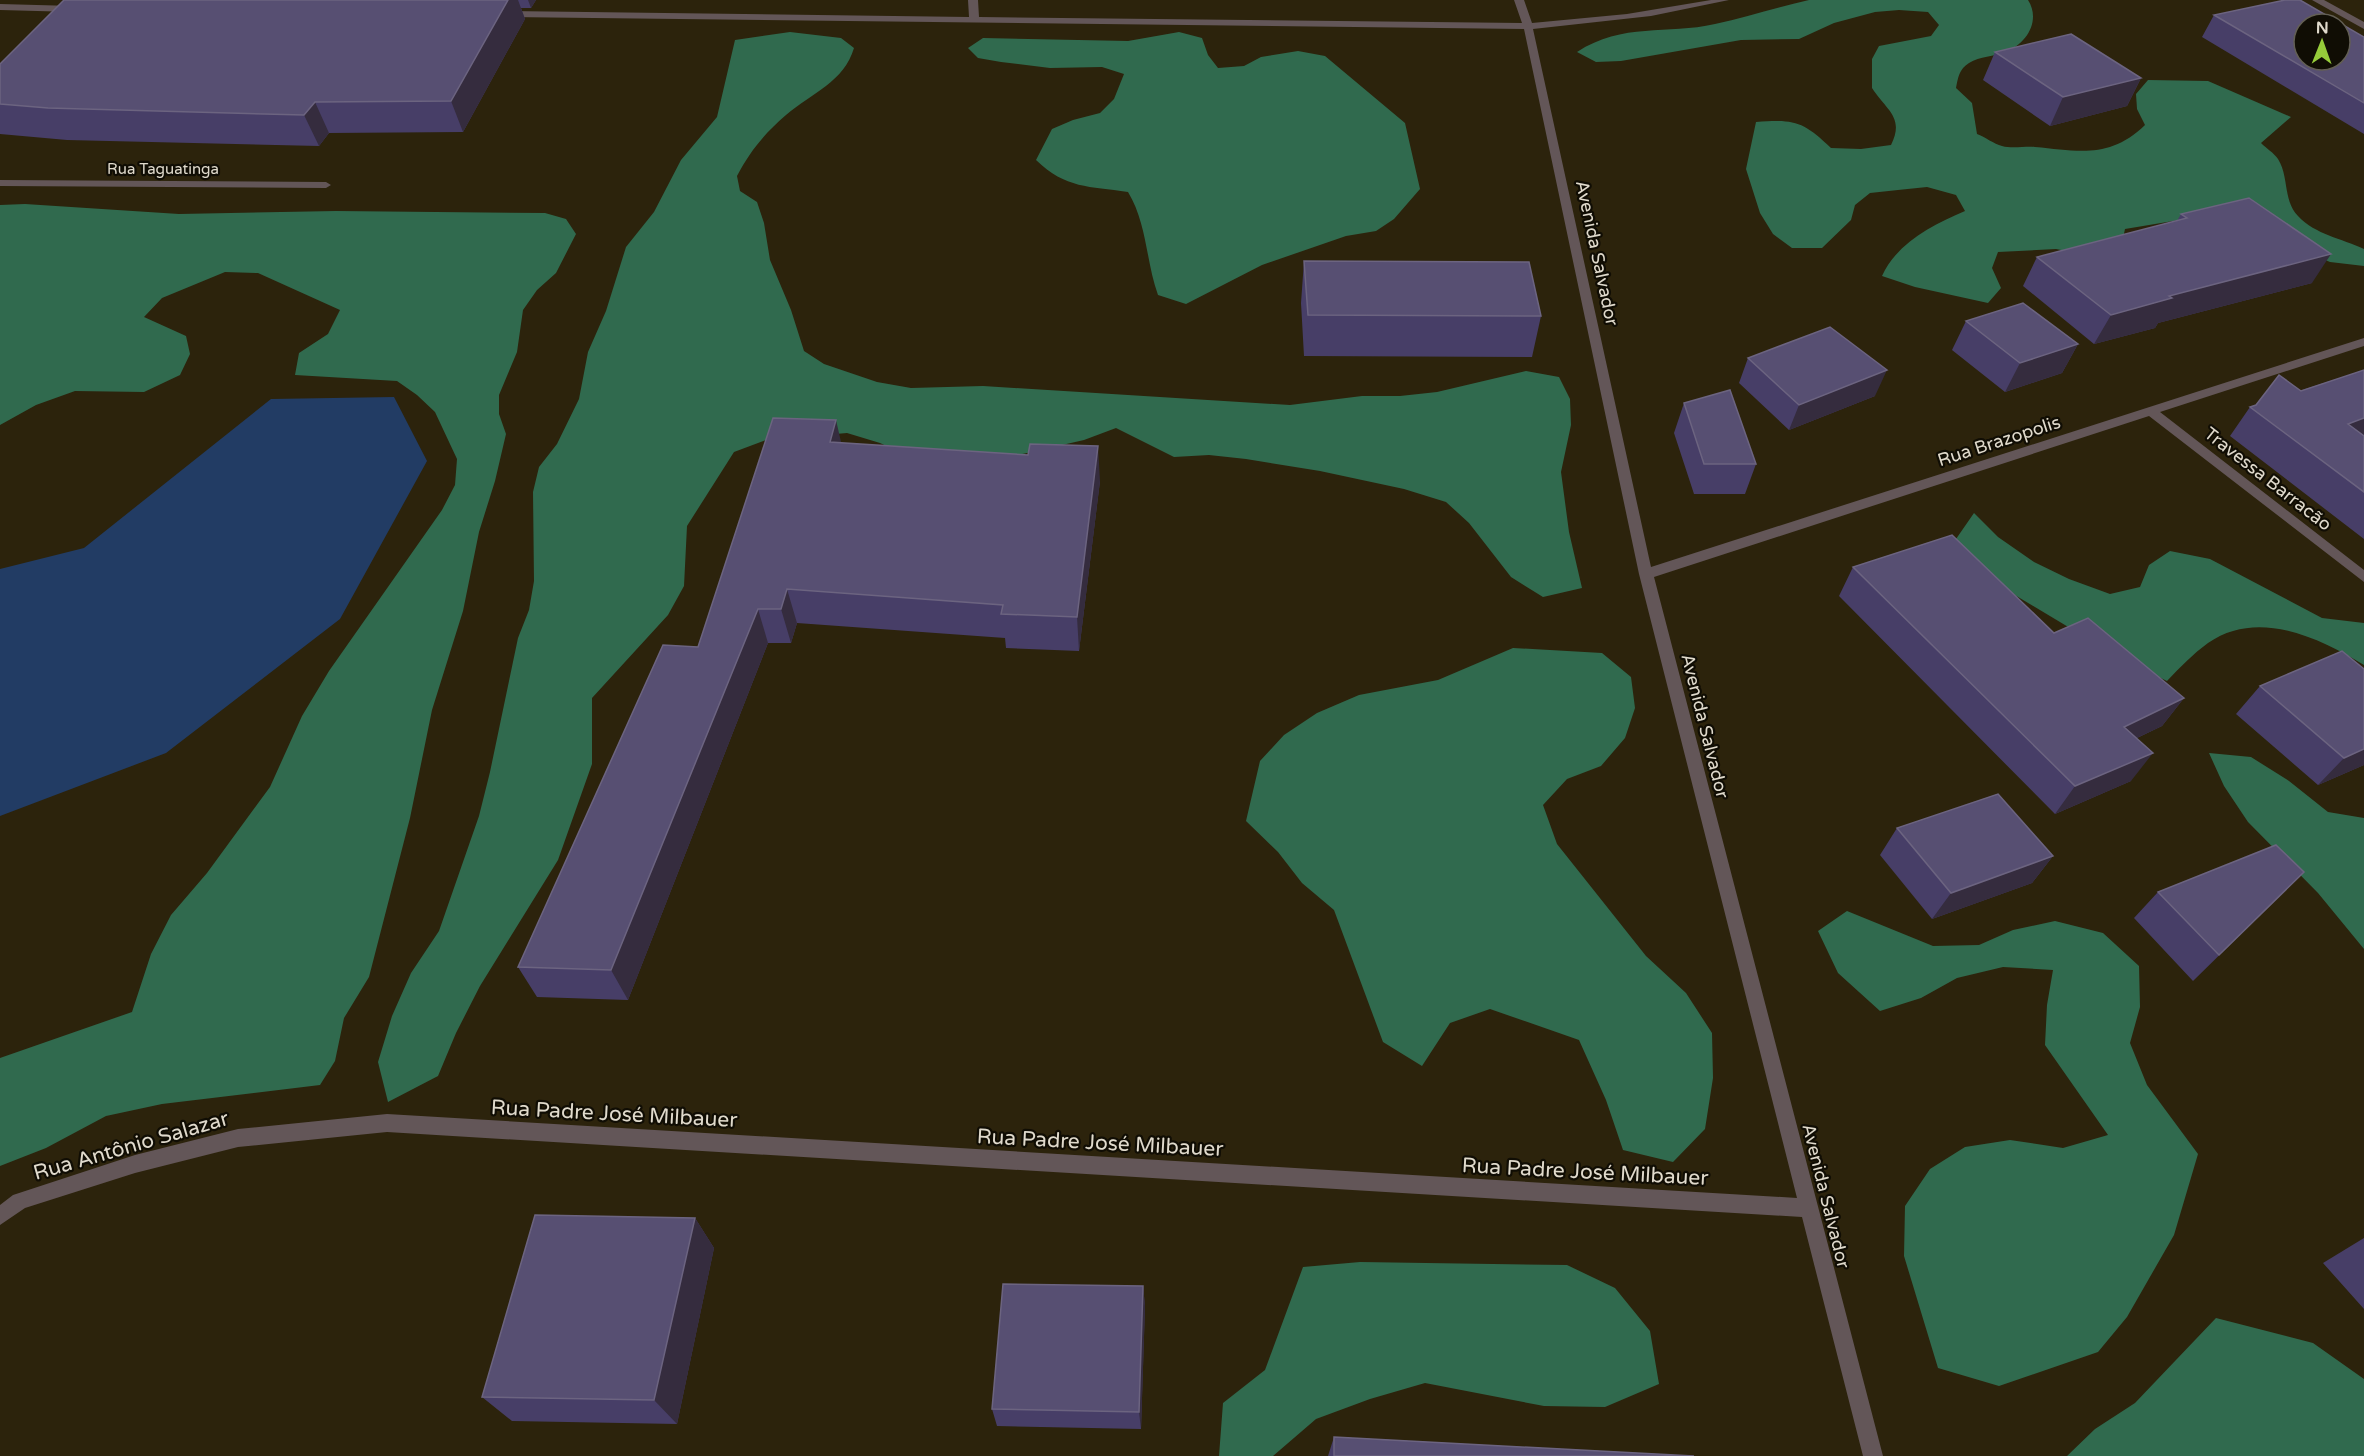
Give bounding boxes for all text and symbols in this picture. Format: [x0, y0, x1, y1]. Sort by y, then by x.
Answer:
north arrow [2292, 12, 2352, 72]
text: N [2316, 18, 2329, 38]
street label: Rua Taguatinga [107, 160, 219, 178]
street label: Avenida Salvador [1571, 178, 1623, 328]
street label: Rua Brazopolis [1935, 411, 2063, 471]
street label: Travessa Barracão [2200, 422, 2336, 536]
street label: Avenida Salvador [1676, 651, 1734, 801]
street label: Rua Padre José Milbauer [490, 1095, 738, 1133]
street label: Rua Antônio Salazar [30, 1106, 232, 1186]
street label: Avenida Salvador [1797, 1121, 1855, 1271]
street label: Rua Padre José Milbauer [976, 1124, 1224, 1162]
street label: Rua Padre José Milbauer [1461, 1153, 1709, 1191]

